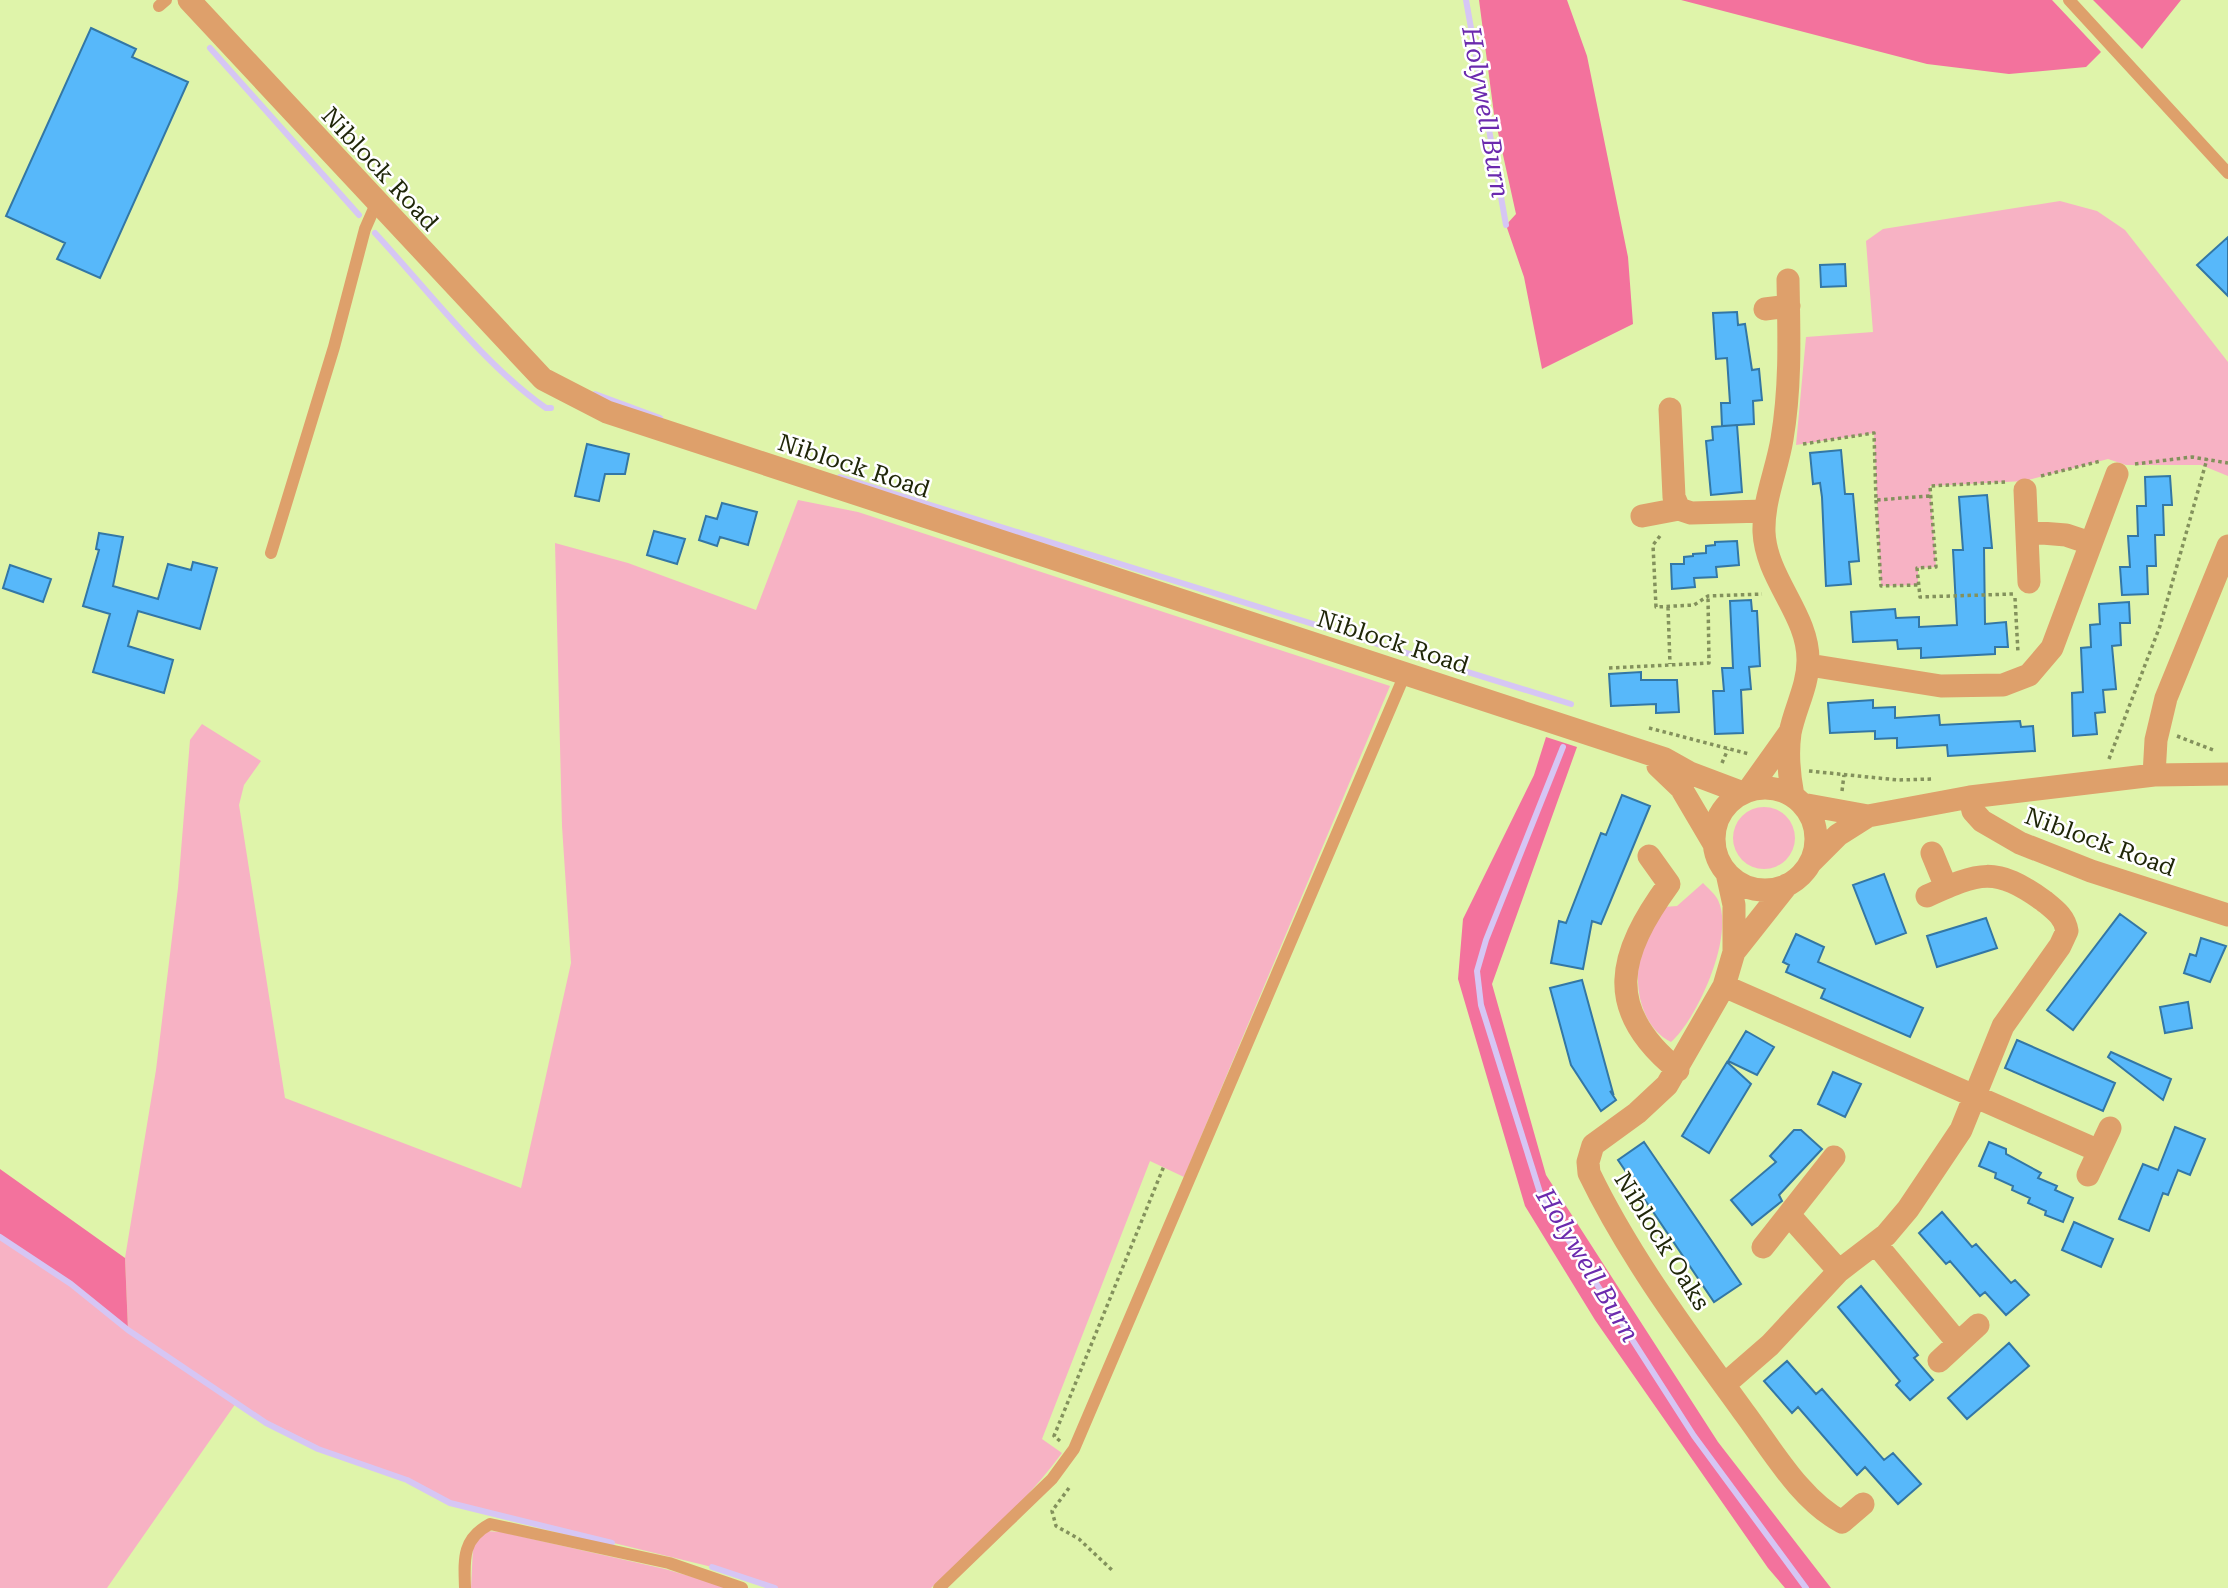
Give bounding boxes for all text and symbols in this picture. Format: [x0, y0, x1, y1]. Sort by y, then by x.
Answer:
water label: Holywell Burn [1456, 23, 1516, 200]
street label: Niblock Road [316, 102, 444, 236]
street label: Niblock Road [774, 428, 934, 504]
street label: Niblock Road [1313, 604, 1473, 680]
street label: Niblock Road [2021, 802, 2179, 882]
street label: Niblock Oaks [1608, 1167, 1716, 1315]
water label: Holywell Burn [1530, 1182, 1646, 1347]

